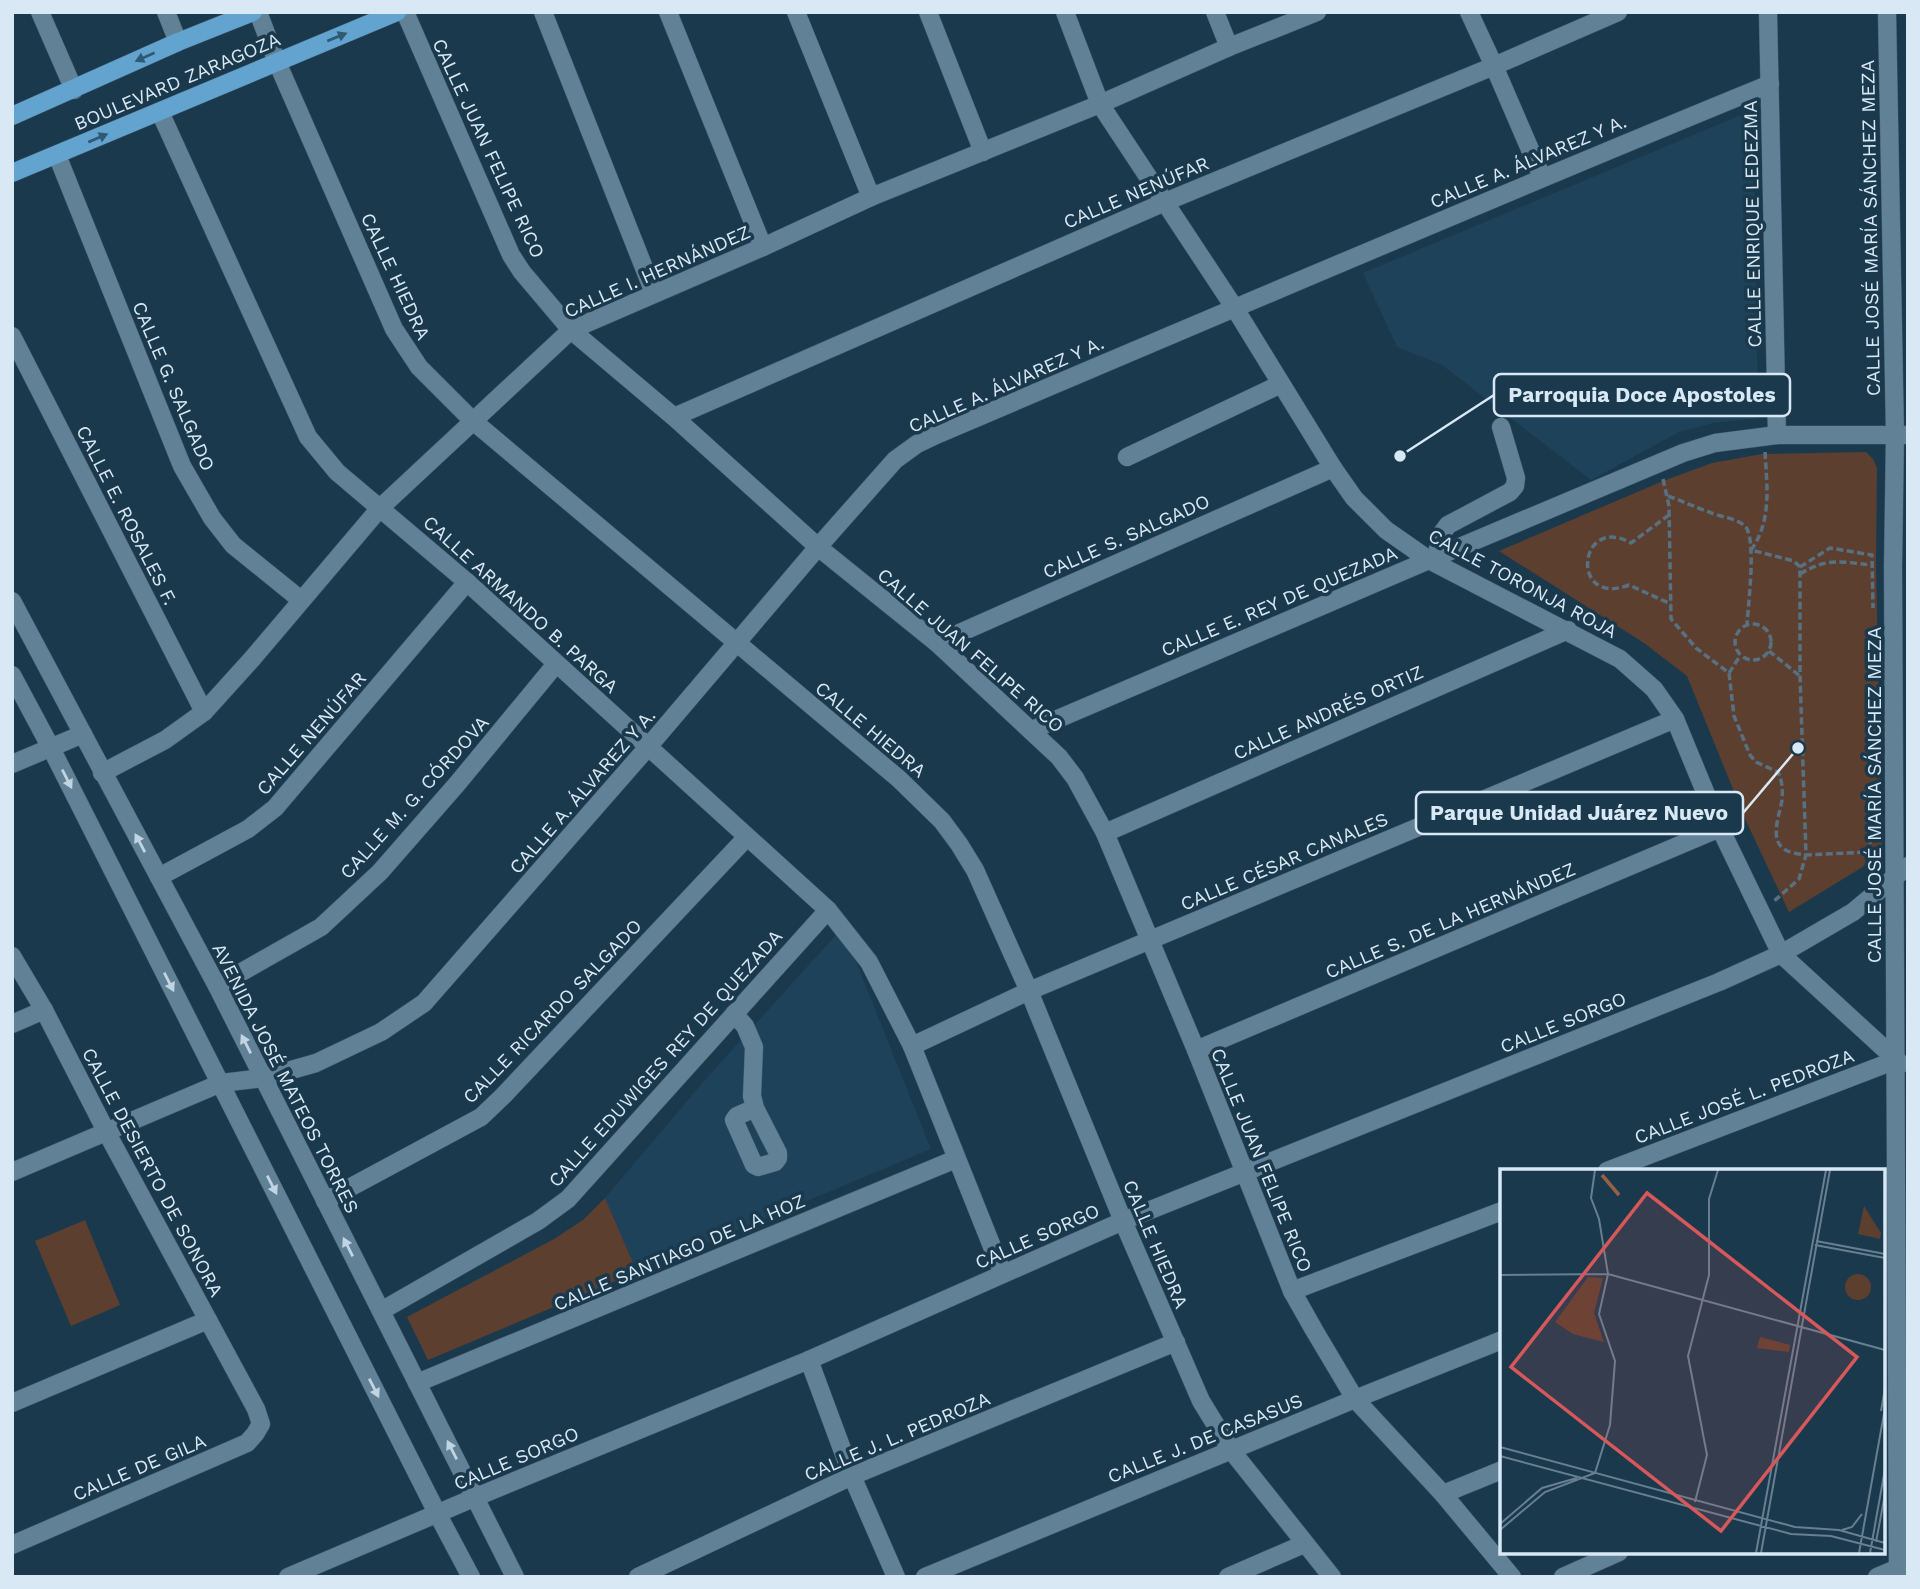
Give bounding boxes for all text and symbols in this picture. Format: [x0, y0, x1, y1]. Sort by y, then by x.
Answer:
street label: BOULEVARD ZARAGOZA [71, 27, 284, 135]
one-way arrow [327, 31, 347, 43]
street label: CALLE JUAN FELIPE RICO [427, 35, 550, 262]
one-way arrow [135, 51, 155, 63]
street label: CALLE JOSÉ MARÍA SÁNCHEZ MEZA [1856, 59, 1885, 396]
street label: CALLE ENRIQUE LEDEZMA [1739, 100, 1766, 348]
street label: CALLE A. ÁLVAREZ Y A. [1426, 110, 1630, 213]
one-way arrow [88, 132, 109, 143]
street label: CALLE NENÚFAR [1060, 151, 1212, 233]
street label: CALLE HIEDRA [356, 209, 435, 344]
street label: CALLE I. HERNÁNDEZ [561, 220, 754, 323]
street label: CALLE G. SALGADO [127, 298, 220, 474]
street label: CALLE A. ÁLVAREZ Y A. [905, 331, 1107, 438]
callout: Parroquia Doce Apostoles [1494, 374, 1790, 416]
text: Parroquia Doce Apostoles [1508, 382, 1776, 407]
street label: CALLE E. ROSALES F. [71, 422, 182, 609]
street label: CALLE S. SALGADO [1039, 489, 1213, 584]
street label: CALLE ARMANDO B. PARGA [418, 511, 623, 698]
street label: CALLE TORONJA ROJA [1424, 524, 1621, 643]
street label: CALLE E. REY DE QUEZADA [1158, 541, 1401, 662]
street label: CALLE JUAN FELIPE RICO [873, 563, 1069, 738]
street label: CALLE JOSÉ MARÍA SÁNCHEZ MEZA [1863, 626, 1886, 963]
street label: CALLE ANDRÉS ORTIZ [1230, 660, 1427, 765]
street label: CALLE NENÚFAR [252, 667, 371, 800]
street label: CALLE HIEDRA [811, 676, 931, 783]
street label: CALLE A. ÁLVAREZ Y A. [504, 704, 660, 879]
street label: CALLE M. G. CÓRDOVA [335, 711, 494, 883]
one-way arrow [61, 769, 72, 789]
callout: Parque Unidad Juárez Nuevo [1416, 792, 1743, 834]
text: Parque Unidad Juárez Nuevo [1430, 800, 1728, 825]
street label: CALLE CÉSAR CANALES [1177, 807, 1392, 916]
one-way arrow [134, 833, 146, 853]
street label: CALLE S. DE LA HERNÁNDEZ [1322, 857, 1579, 984]
street label: CALLE RICARDO SALGADO [458, 914, 647, 1108]
street label: CALLE EDUWIGES REY DE QUEZADA [544, 925, 787, 1192]
street label: AVENIDA JOSÉ MATEOS TORRES [207, 939, 364, 1217]
one-way arrow [164, 972, 175, 992]
street label: CALLE SORGO [1497, 987, 1630, 1058]
one-way arrow [241, 1034, 252, 1054]
street label: CALLE DESIERTO DE SONORA [77, 1044, 228, 1301]
street label: CALLE JOSÉ L. PEDROZA [1631, 1044, 1858, 1149]
street label: CALLE JUAN FELIPE RICO [1206, 1045, 1317, 1276]
inset map [1500, 1169, 1885, 1554]
one-way arrow [266, 1175, 277, 1195]
street label: CALLE HIEDRA [1118, 1176, 1193, 1312]
street label: CALLE SANTIAGO DE LA HOZ [550, 1189, 808, 1316]
street label: CALLE SORGO [971, 1199, 1103, 1274]
one-way arrow [343, 1237, 354, 1257]
one-way arrow [369, 1378, 380, 1398]
street label: CALLE J. L. PEDROZA [801, 1387, 994, 1486]
street label: CALLE J. DE CASASUS [1104, 1389, 1306, 1488]
street label: CALLE SORGO [450, 1422, 582, 1495]
street label: CALLE DE GILA [69, 1429, 210, 1506]
one-way arrow [446, 1440, 457, 1460]

